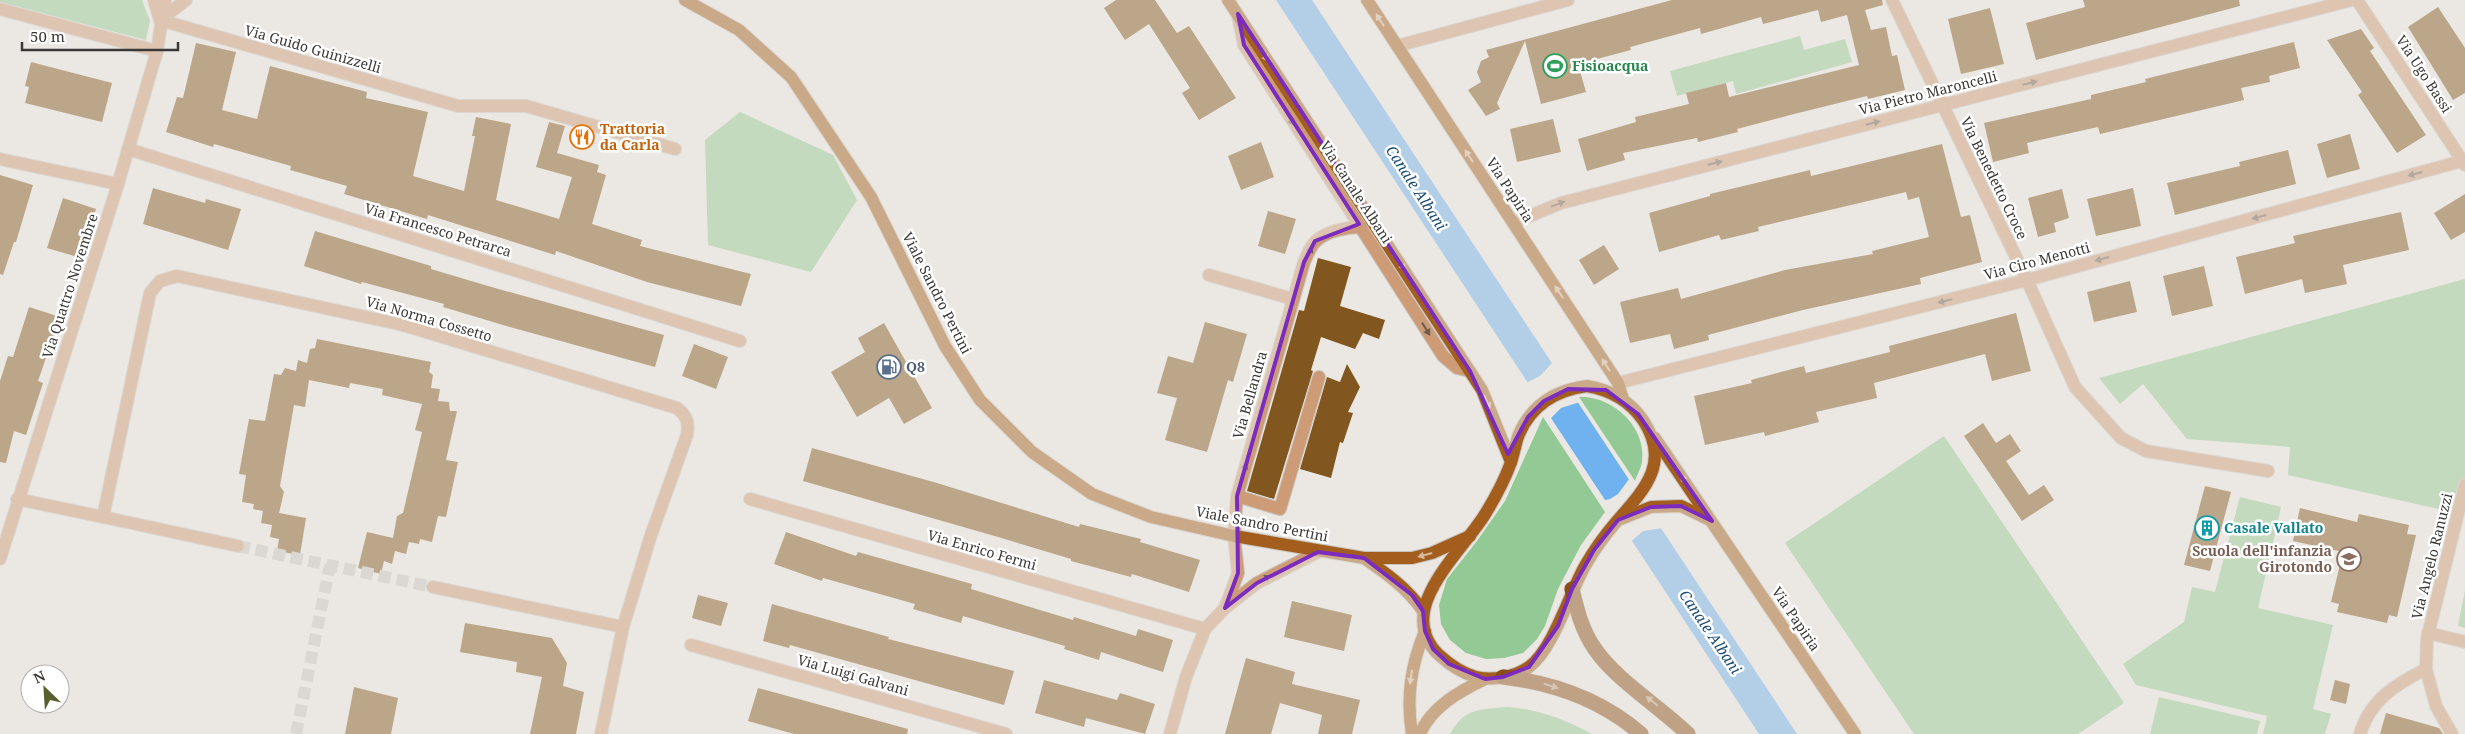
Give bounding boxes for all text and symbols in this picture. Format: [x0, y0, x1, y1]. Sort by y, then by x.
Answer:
one-way arrow [1376, 14, 1385, 27]
scale bar [22, 20, 179, 52]
street label: Via Guido Guinizzelli [243, 20, 384, 77]
text: 50 m [30, 26, 65, 46]
street label: Via Ugo Bassi [2392, 31, 2457, 117]
one-way arrow [1260, 48, 1269, 61]
sports icon: Fisioacqua [1542, 53, 1568, 79]
place label: Fisioacqua [1572, 56, 1648, 75]
street label: Via Pietro Maroncelli [1857, 66, 1999, 119]
one-way arrow [2023, 78, 2038, 86]
one-way arrow [1286, 112, 1295, 125]
street label: Via Benedetto Croce [1957, 113, 2032, 242]
place label: Trattoria da Carla [600, 119, 665, 154]
one-way arrow [1865, 119, 1880, 127]
restaurant icon: Trattoria da Carla [569, 124, 595, 150]
street label: Via Canale Albani [1316, 137, 1397, 247]
water label: Canale Albani [1382, 141, 1452, 234]
one-way arrow [1465, 150, 1474, 163]
street label: Via Papiria [1482, 154, 1539, 226]
one-way arrow [1708, 159, 1723, 167]
one-way arrow [2408, 170, 2423, 178]
street label: Via Francesco Petrarca [362, 198, 514, 261]
one-way arrow [1551, 200, 1566, 208]
street label: Via Quattro Novembre [37, 211, 102, 361]
one-way arrow [2251, 213, 2266, 221]
street label: Viale Sandro Pertini [899, 229, 977, 357]
street label: Via Ciro Menotti [1982, 237, 2092, 284]
one-way arrow [1305, 246, 1313, 260]
one-way arrow [2094, 256, 2109, 264]
one-way arrow [1396, 258, 1405, 271]
one-way arrow [1554, 286, 1563, 299]
street label: Via Norma Cossetto [364, 291, 494, 346]
one-way arrow [1937, 297, 1952, 305]
one-way arrow [1421, 322, 1430, 335]
street label: Via Bellandra [1228, 349, 1271, 441]
fuel station icon: Q8 [876, 354, 902, 380]
place label: Q8 [906, 357, 925, 376]
one-way arrow [1601, 358, 1611, 372]
one-way arrow [1483, 395, 1491, 409]
one-way arrow [1240, 463, 1248, 478]
one-way arrow [1680, 474, 1690, 488]
street label: Via Angelo Ranuzzi [2407, 490, 2456, 621]
street label: Viale Sandro Pertini [1194, 501, 1330, 546]
building icon: Casale Vallato [2194, 515, 2220, 541]
place label: Casale Vallato [2224, 518, 2323, 537]
street label: Via Enrico Fermi [926, 525, 1039, 574]
place label: Scuola dell'infanzia Girotondo [2192, 541, 2332, 576]
school or university icon: Scuola dell'infanzia Girotondo [2336, 546, 2362, 572]
one-way arrow [1418, 551, 1433, 559]
one-way arrow [1258, 575, 1271, 584]
street label: Via Papiria [1768, 583, 1825, 655]
water label: Canale Albani [1675, 585, 1747, 678]
street label: Via Luigi Galvani [795, 650, 911, 700]
north arrow [20, 664, 70, 714]
text: N [30, 666, 48, 688]
one-way arrow [1407, 670, 1415, 686]
one-way arrow [1544, 683, 1559, 691]
one-way arrow [1646, 696, 1659, 707]

